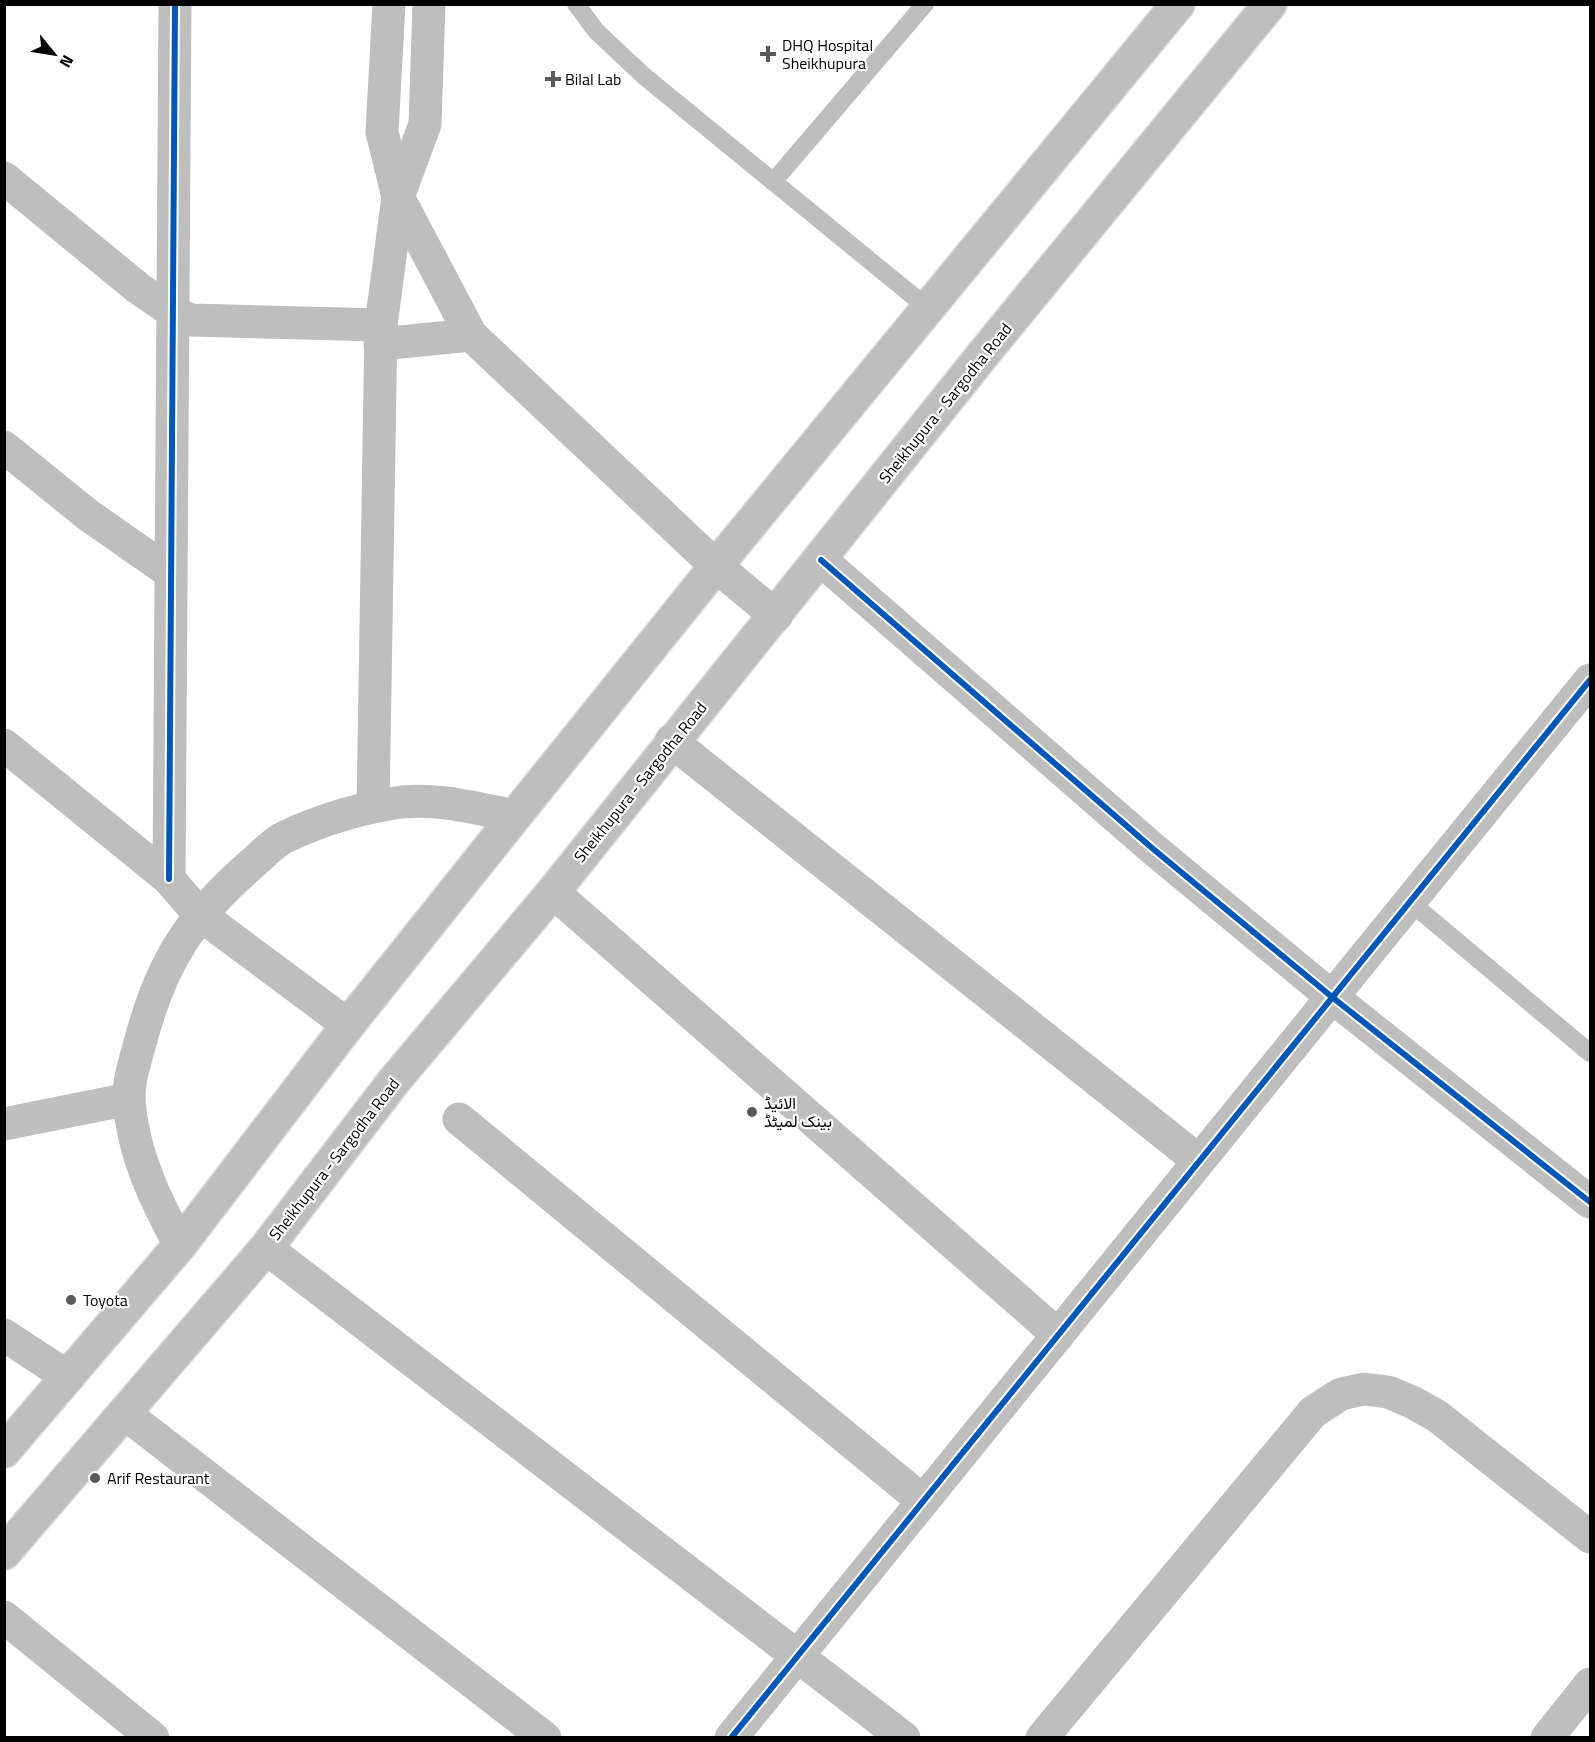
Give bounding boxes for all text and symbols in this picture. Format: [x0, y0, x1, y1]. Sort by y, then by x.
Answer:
north arrow [24, 24, 84, 84]
place label: DHQ Hospital Sheikhupura [782, 33, 873, 75]
marker: DHQ Hospital Sheikhupura [759, 45, 777, 63]
text: N [54, 51, 80, 72]
place label: Bilal Lab [565, 67, 621, 91]
marker: Bilal Lab [546, 72, 560, 86]
street label: Sheikhupura - Sargodha Road [873, 318, 1017, 488]
street label: Sheikhupura - Sargodha Road [568, 697, 712, 867]
street label: Sheikhupura - Sargodha Road [263, 1073, 405, 1245]
place label: الائیڈ بینک لمیٹڈ [764, 1091, 832, 1133]
marker: الائیڈ بینک لمیٹڈ [745, 1105, 759, 1119]
place label: Toyota [83, 1288, 128, 1312]
marker: Toyota [64, 1293, 78, 1307]
place label: Arif Restaurant [107, 1466, 210, 1490]
marker: Arif Restaurant [88, 1471, 102, 1485]

